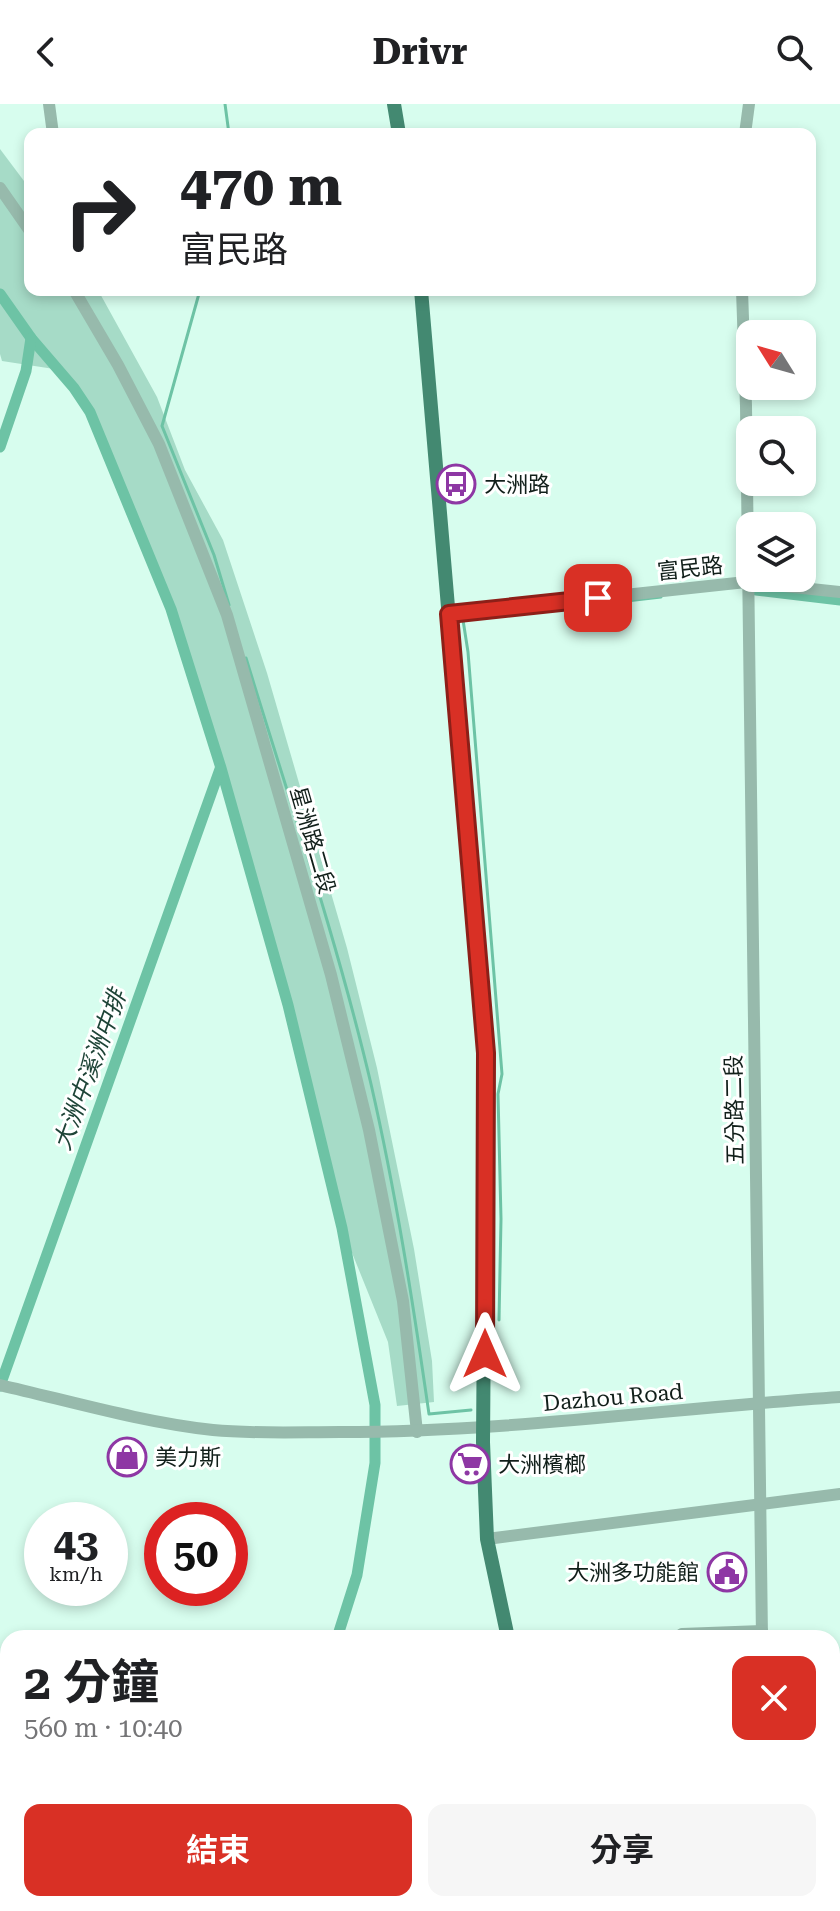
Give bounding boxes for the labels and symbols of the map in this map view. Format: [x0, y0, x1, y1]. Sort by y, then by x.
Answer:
north arrow [736, 320, 816, 400]
bus stop icon: 大洲路 [435, 463, 477, 505]
place label: 大洲路 [484, 472, 550, 497]
street label: 富民路 [656, 553, 724, 584]
pin [564, 564, 632, 632]
street label: 星洲路二段 [285, 784, 340, 896]
water label: 大洲中溪洲中排 [48, 983, 133, 1154]
street label: 五分路二段 [721, 1055, 748, 1165]
position arrow [443, 1312, 527, 1396]
street label: Dazhou Road [542, 1379, 684, 1416]
shop icon: 美力斯 [106, 1436, 148, 1478]
supermarket icon: 大洲檳榔 [449, 1443, 491, 1485]
place label: 美力斯 [155, 1445, 221, 1470]
place label: 大洲檳榔 [498, 1452, 586, 1477]
speed limit sign: 50 [144, 1502, 248, 1606]
public building icon: 大洲多功能館 [706, 1551, 748, 1593]
place label: 大洲多功能館 [567, 1560, 699, 1585]

